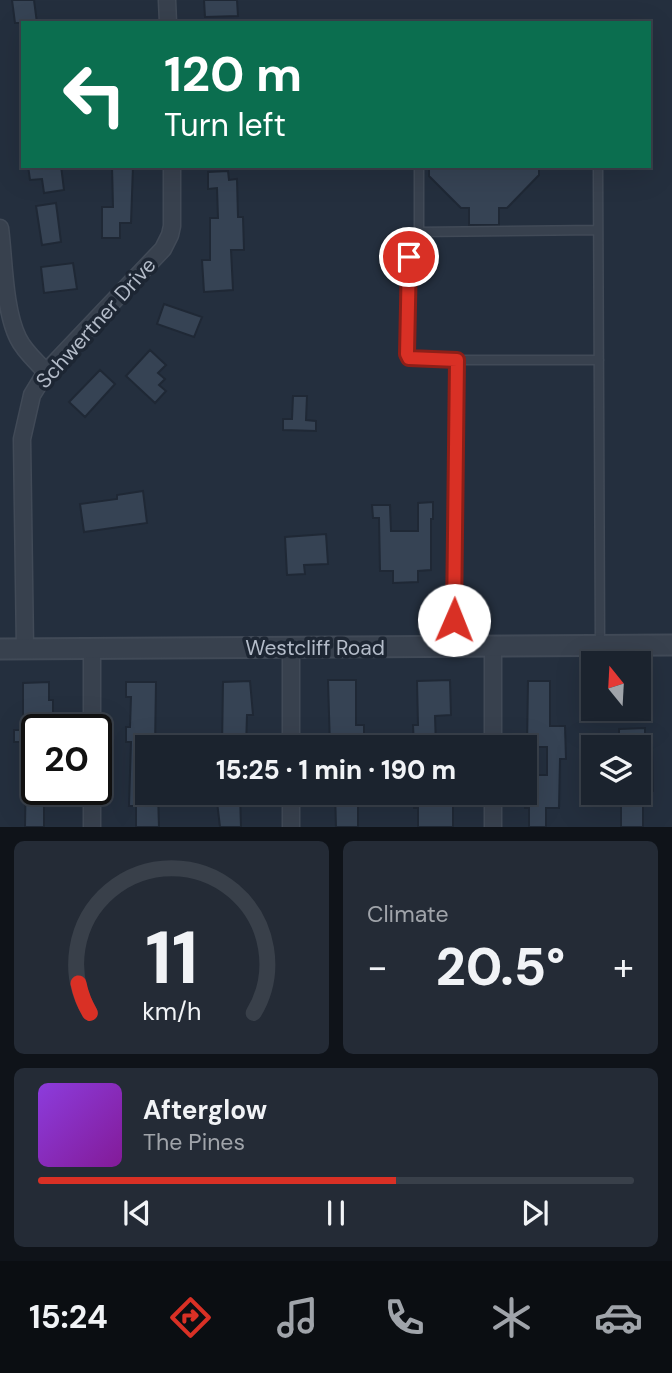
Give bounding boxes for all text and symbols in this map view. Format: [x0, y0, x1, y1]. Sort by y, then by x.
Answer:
text: 120 m [164, 42, 302, 106]
icon: left [49, 49, 140, 140]
text: Turn left [164, 104, 286, 146]
pin [379, 227, 439, 287]
icon: arrive [390, 238, 428, 276]
street label: Schwertner Drive [30, 252, 162, 394]
position arrow [417, 583, 491, 657]
street label: Westcliff Road [245, 634, 385, 662]
north arrow [581, 651, 651, 721]
map controls [581, 651, 651, 805]
speed limit sign: 20 [21, 714, 112, 805]
button: layers [581, 735, 651, 805]
text: 15:25 · 1 min · 190 m [216, 753, 456, 787]
text: Climate [367, 899, 449, 929]
text: 11 [145, 912, 198, 1007]
text: 20.5° [436, 933, 565, 1001]
text: − [367, 942, 388, 992]
text: + [613, 942, 634, 992]
text: km/h [142, 995, 201, 1028]
text: Afterglow [143, 1093, 267, 1127]
text: The Pines [143, 1127, 245, 1157]
icon: previous [118, 1194, 156, 1232]
icon: pause [317, 1194, 355, 1232]
icon: next [516, 1194, 554, 1232]
icon: directions [166, 1293, 215, 1342]
icon: music [273, 1293, 322, 1342]
icon: phone [380, 1293, 429, 1342]
icon: climate [487, 1293, 536, 1342]
icon: car [594, 1293, 643, 1342]
text: 15:24 [29, 1296, 108, 1338]

